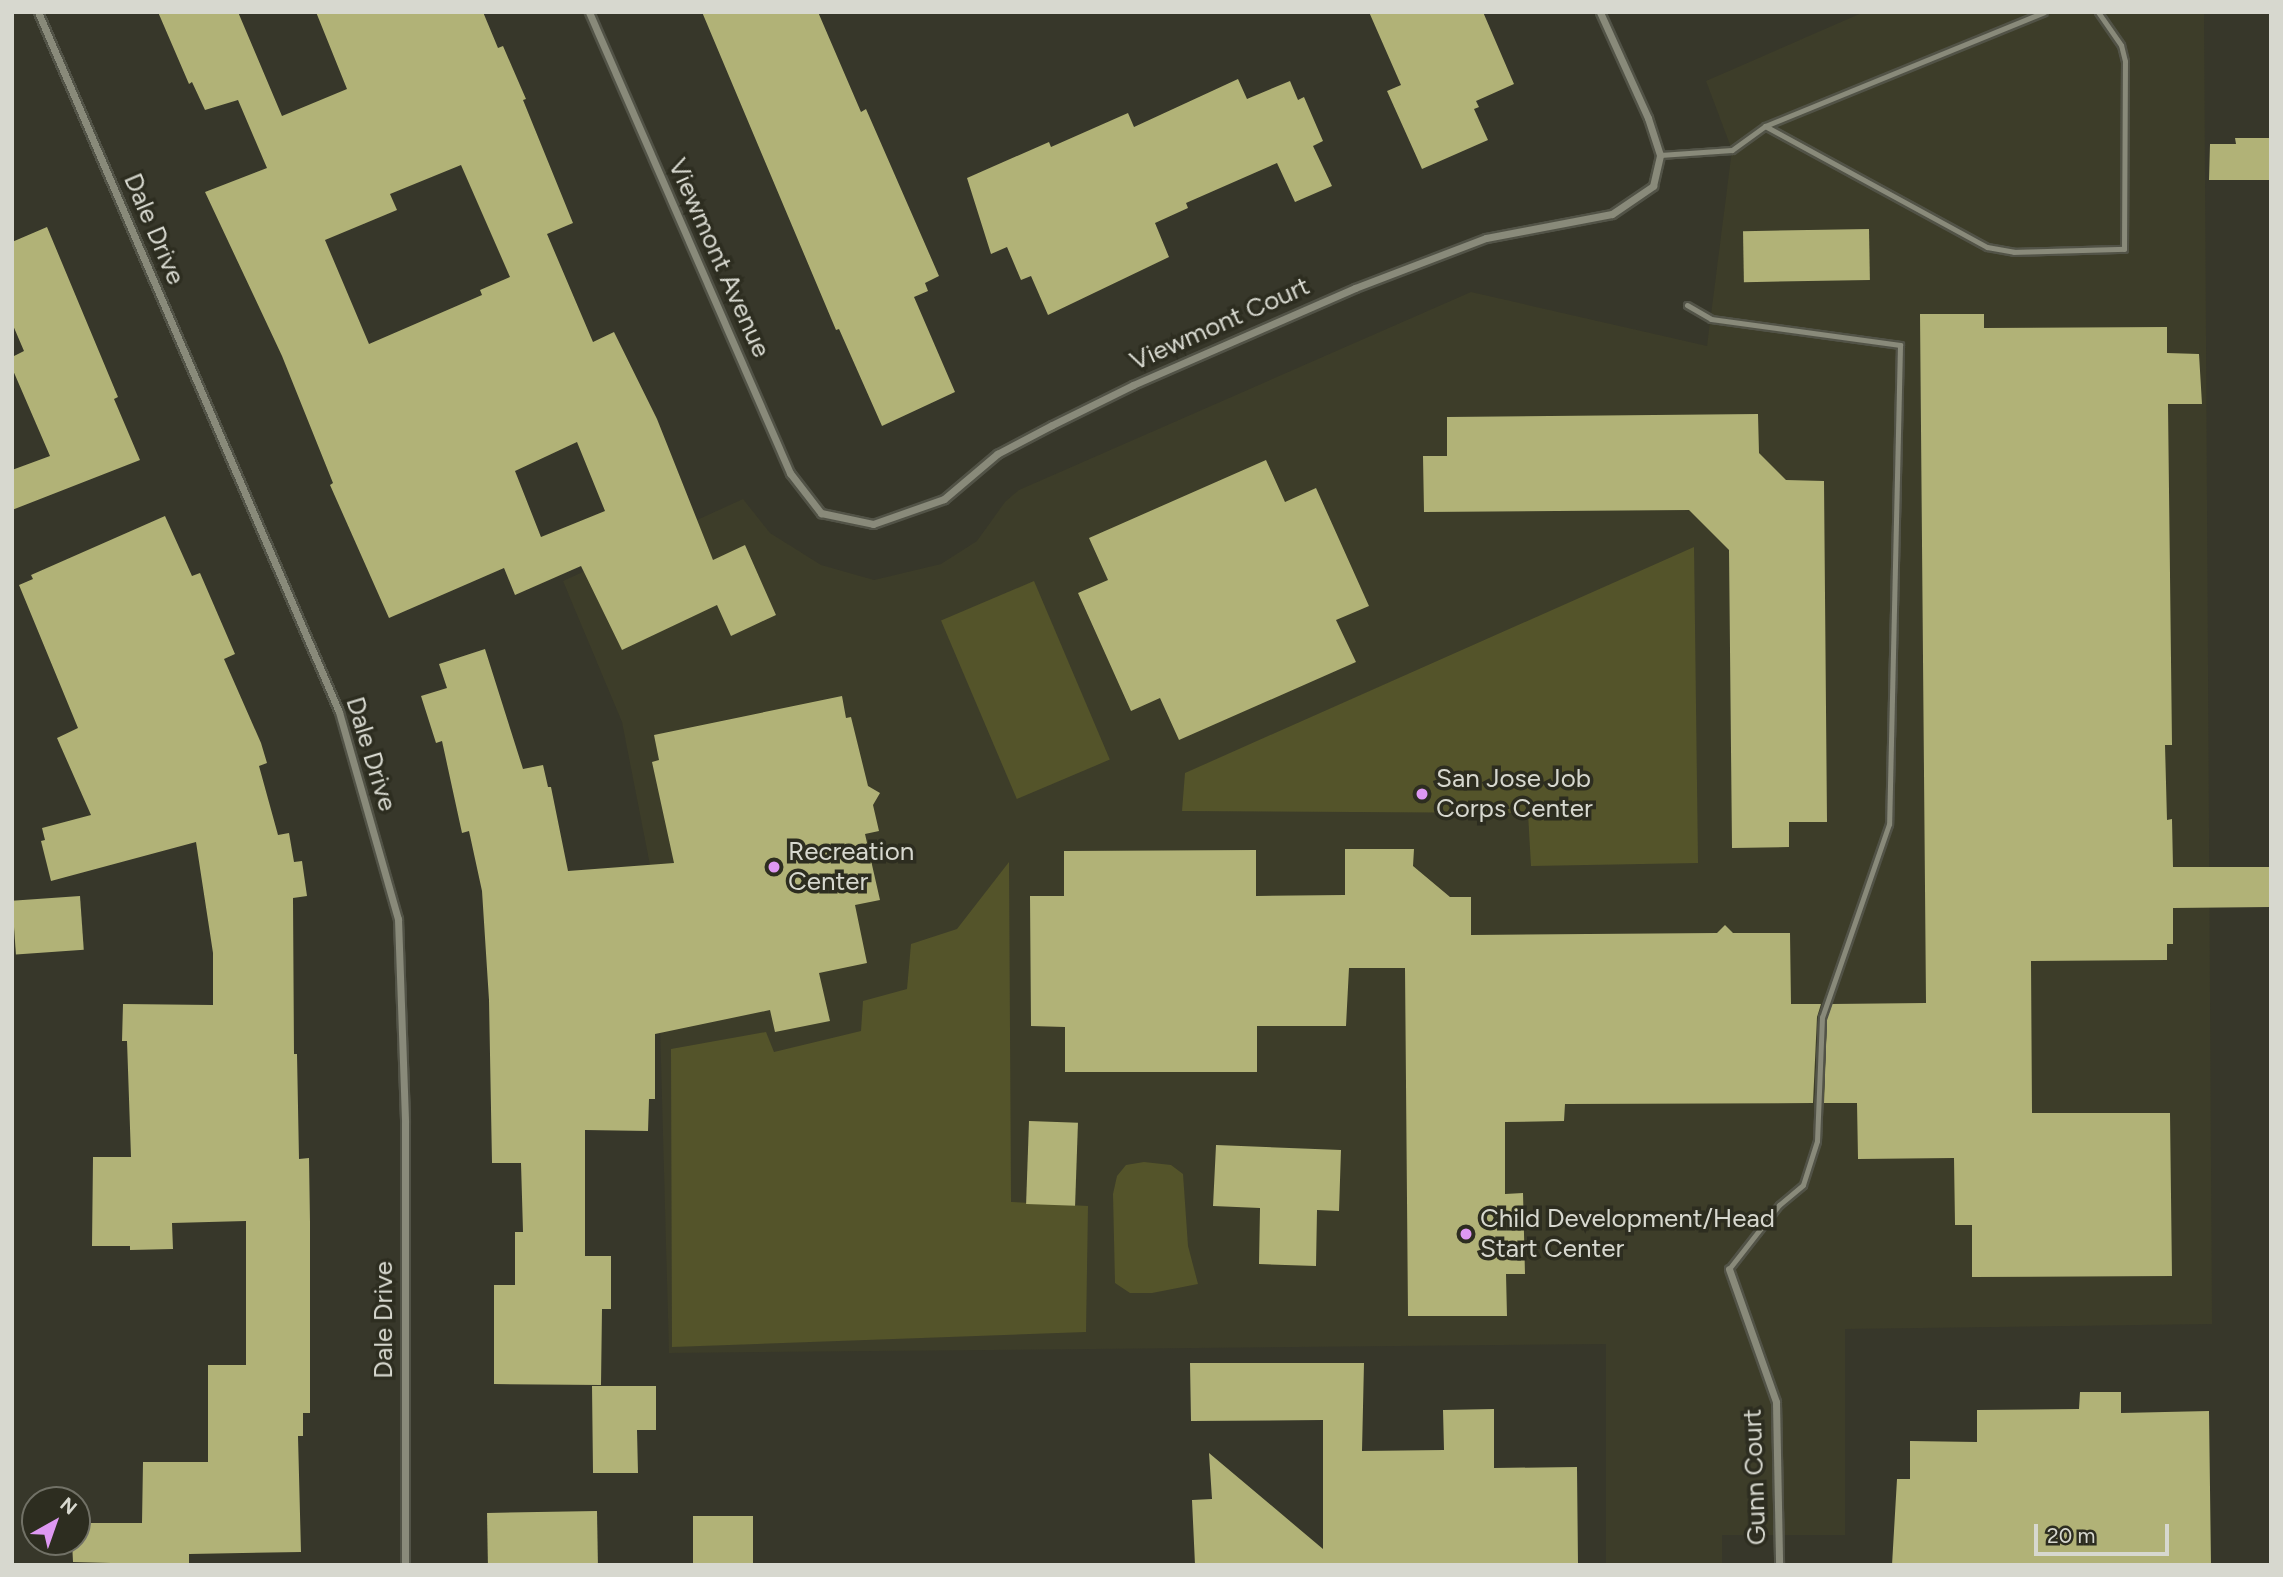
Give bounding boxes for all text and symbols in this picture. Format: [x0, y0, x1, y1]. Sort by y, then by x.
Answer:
street label: Viewmont Avenue [661, 154, 777, 362]
street label: Dale Drive [117, 169, 191, 289]
street label: Viewmont Court [1125, 270, 1315, 378]
street label: Dale Drive [339, 693, 403, 815]
place label: San Jose Job Corps Center [1436, 763, 1593, 824]
marker: San Jose Job Corps Center [1414, 786, 1430, 802]
place label: Recreation Center [788, 836, 914, 898]
marker: Recreation Center [766, 859, 782, 875]
place label: Child Development/Head Start Center [1480, 1203, 1775, 1264]
marker: Child Development/Head Start Center [1458, 1226, 1474, 1242]
street label: Dale Drive [368, 1261, 400, 1379]
street label: Gunn Court [1737, 1408, 1773, 1546]
north arrow [21, 1486, 91, 1556]
text: N [56, 1493, 82, 1520]
scale bar [2038, 1510, 2173, 1554]
text: 20 m [2047, 1523, 2095, 1548]

